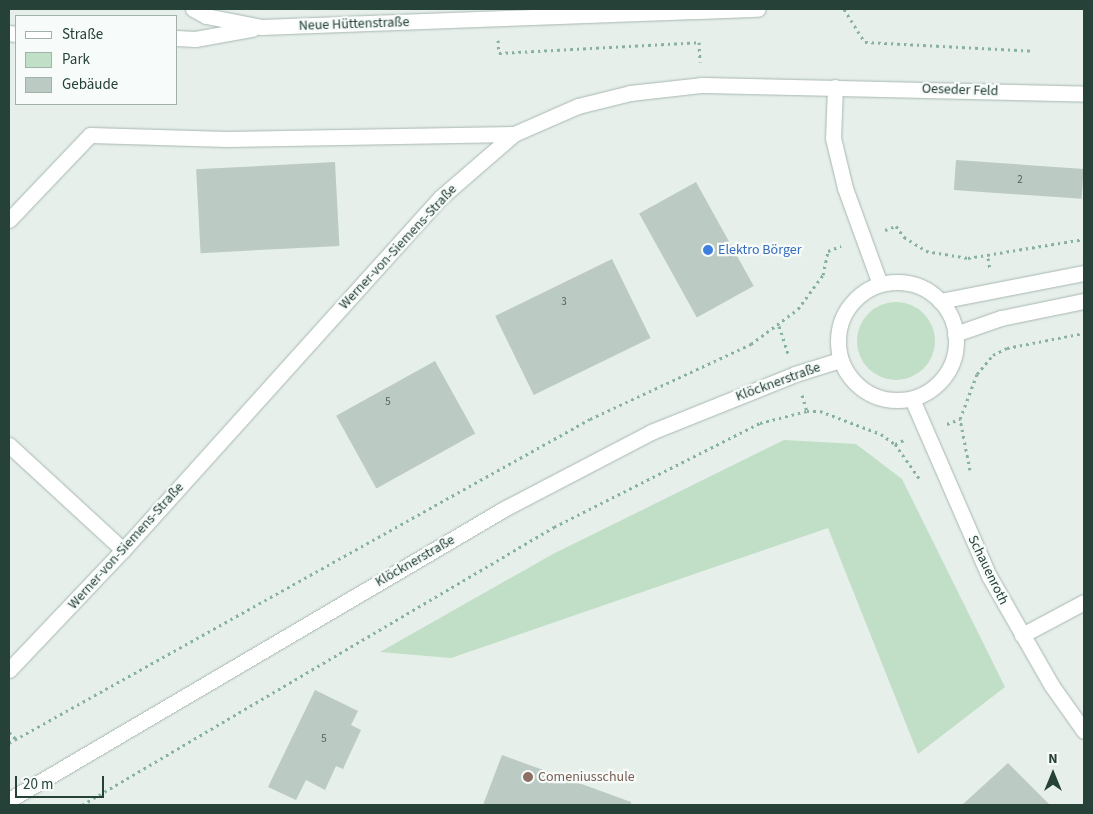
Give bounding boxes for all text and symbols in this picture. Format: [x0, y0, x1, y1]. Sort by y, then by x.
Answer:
street label: Neue Hüttenstraße [298, 14, 410, 34]
legend [15, 15, 178, 105]
text: Straße [62, 24, 103, 45]
text: Park [62, 49, 90, 70]
text: Gebäude [62, 74, 118, 95]
street label: Oeseder Feld [922, 80, 998, 100]
house number: 2 [1017, 173, 1023, 187]
street label: Werner-von-Siemens-Straße [336, 181, 460, 313]
place label: Elektro Börger [718, 242, 802, 258]
marker: Elektro Börger [702, 244, 714, 256]
house number: 3 [561, 295, 567, 309]
street label: Klöcknerstraße [733, 359, 823, 405]
house number: 5 [385, 395, 391, 409]
street label: Werner-von-Siemens-Straße [65, 479, 187, 613]
street label: Klöcknerstraße [372, 532, 458, 590]
street label: Schauenroth [964, 533, 1012, 607]
house number: 5 [321, 732, 327, 746]
north arrow [1028, 749, 1078, 799]
text: N [1048, 749, 1058, 769]
scale bar [18, 766, 106, 798]
place label: Comeniusschule [538, 769, 635, 785]
marker: Comeniusschule [522, 771, 534, 783]
text: 20 m [23, 774, 53, 795]

